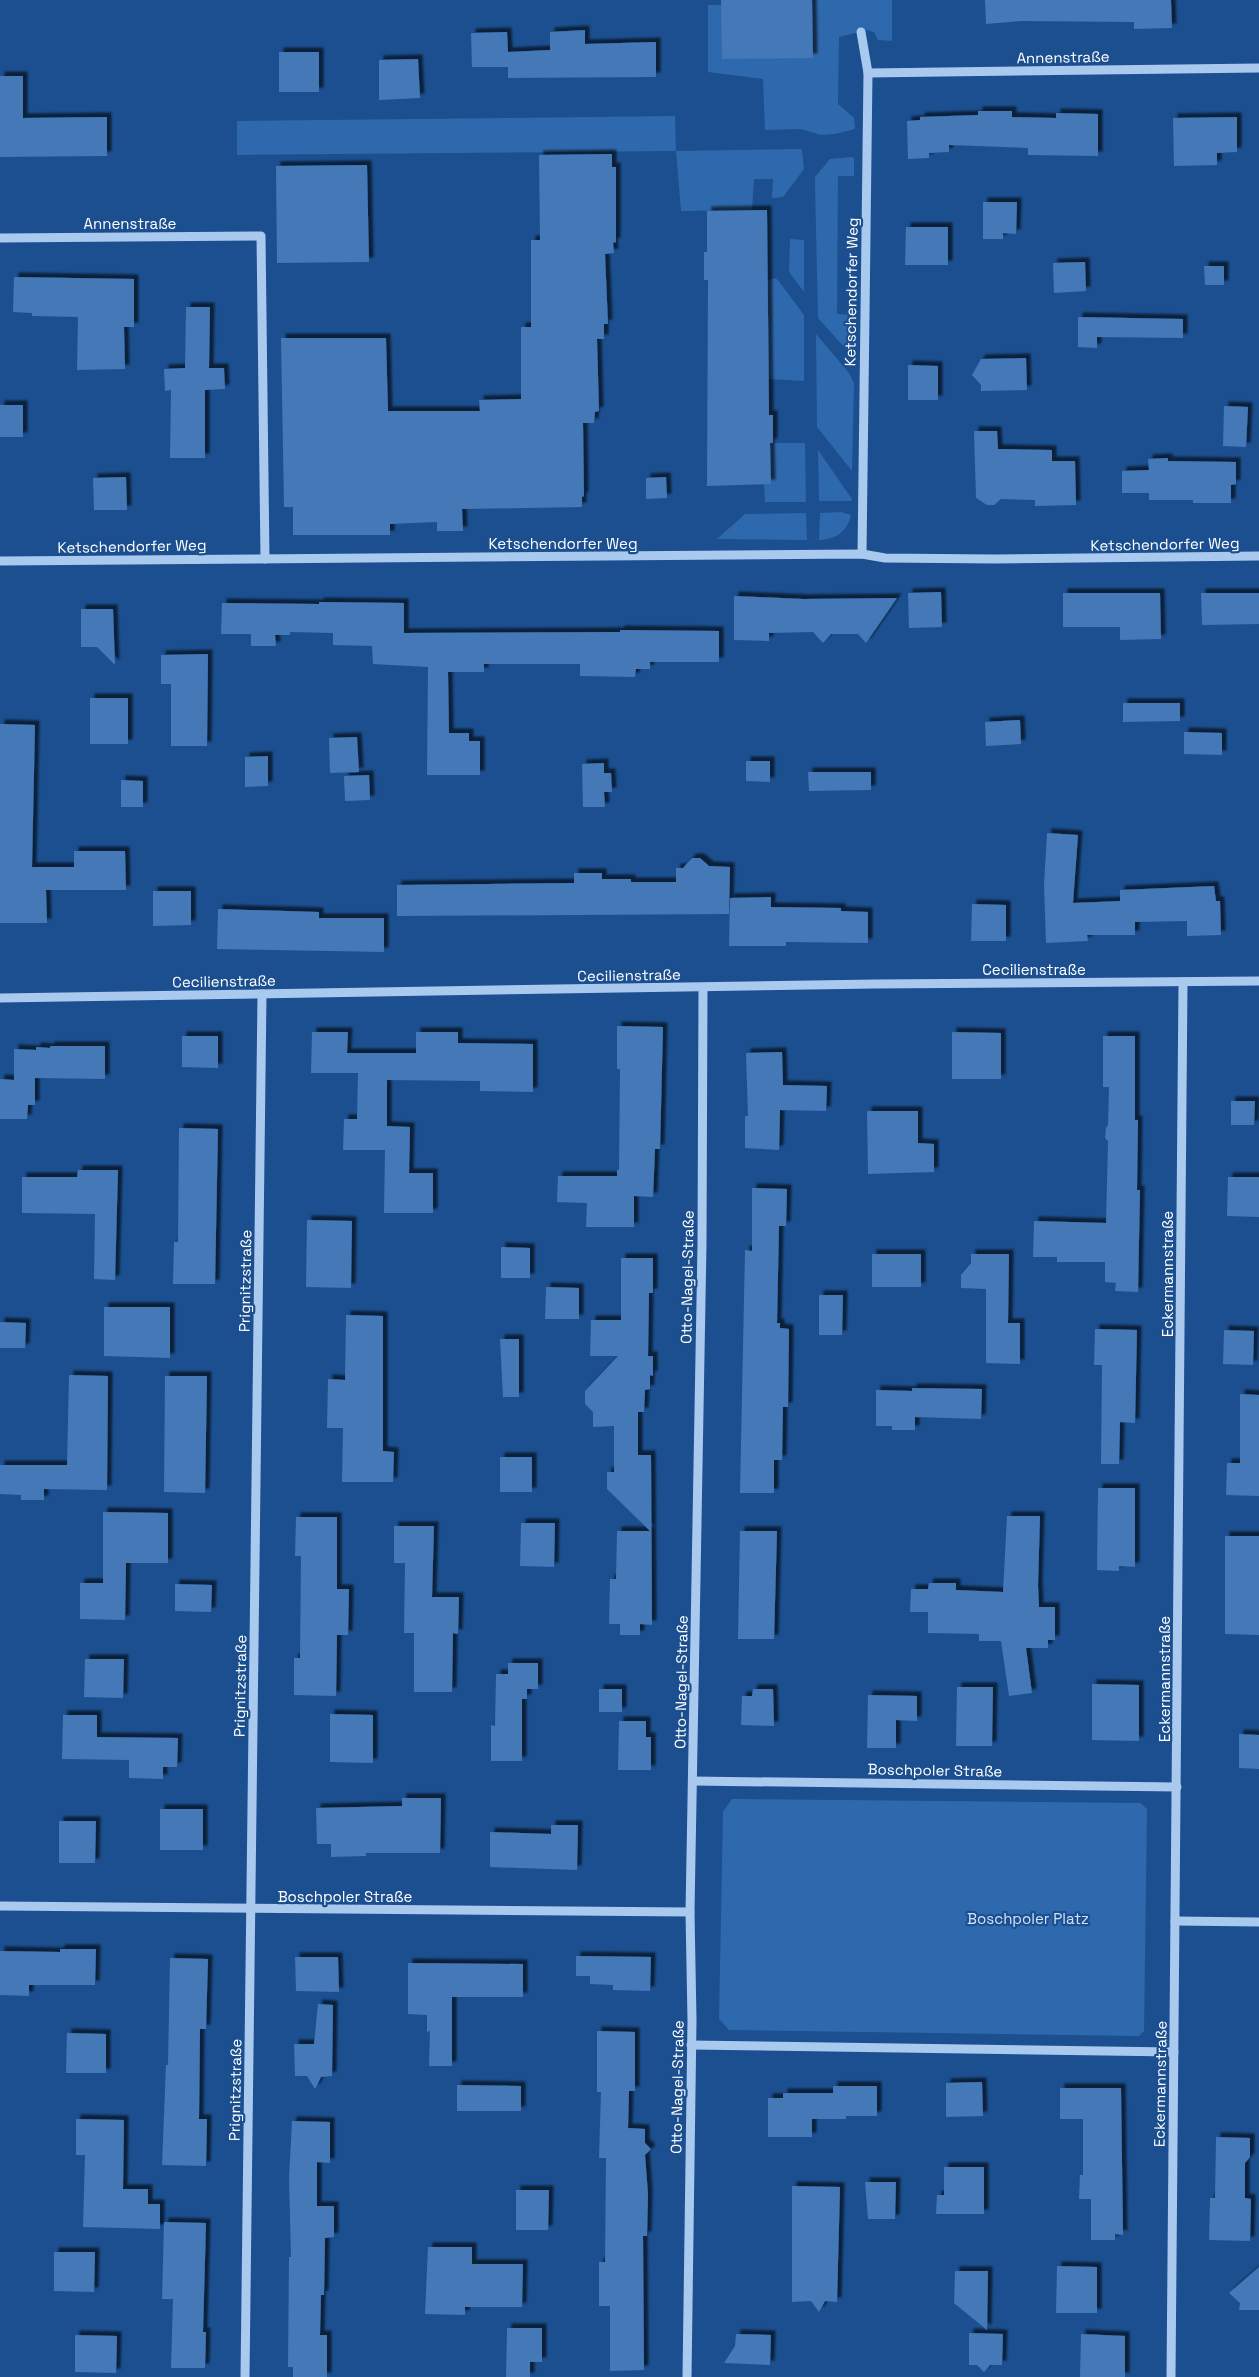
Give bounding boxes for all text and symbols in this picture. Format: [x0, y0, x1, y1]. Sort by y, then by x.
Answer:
street label: Annenstraße [1016, 47, 1110, 67]
street label: Annenstraße [84, 214, 177, 233]
street label: Ketschendorfer Weg [840, 217, 862, 367]
street label: Ketschendorfer Weg [1090, 533, 1240, 555]
street label: Ketschendorfer Weg [488, 534, 638, 553]
street label: Ketschendorfer Weg [57, 535, 207, 557]
street label: Cecilienstraße [982, 960, 1086, 979]
street label: Cecilienstraße [577, 965, 681, 985]
street label: Cecilienstraße [172, 971, 276, 991]
street label: Otto-Nagel-Straße [676, 1210, 698, 1344]
street label: Eckermannstraße [1158, 1211, 1177, 1337]
street label: Prignitzstraße [235, 1229, 255, 1332]
street label: Otto-Nagel-Straße [670, 1615, 692, 1749]
street label: Eckermannstraße [1155, 1616, 1174, 1742]
street label: Prignitzstraße [230, 1634, 250, 1737]
street label: Boschpoler Straße [868, 1759, 1003, 1781]
street label: Boschpoler Straße [278, 1887, 412, 1906]
park label: Boschpoler Platz [967, 1909, 1089, 1928]
street label: Otto-Nagel-Straße [666, 2020, 688, 2154]
street label: Eckermannstraße [1149, 2020, 1171, 2147]
street label: Prignitzstraße [225, 2038, 245, 2141]

